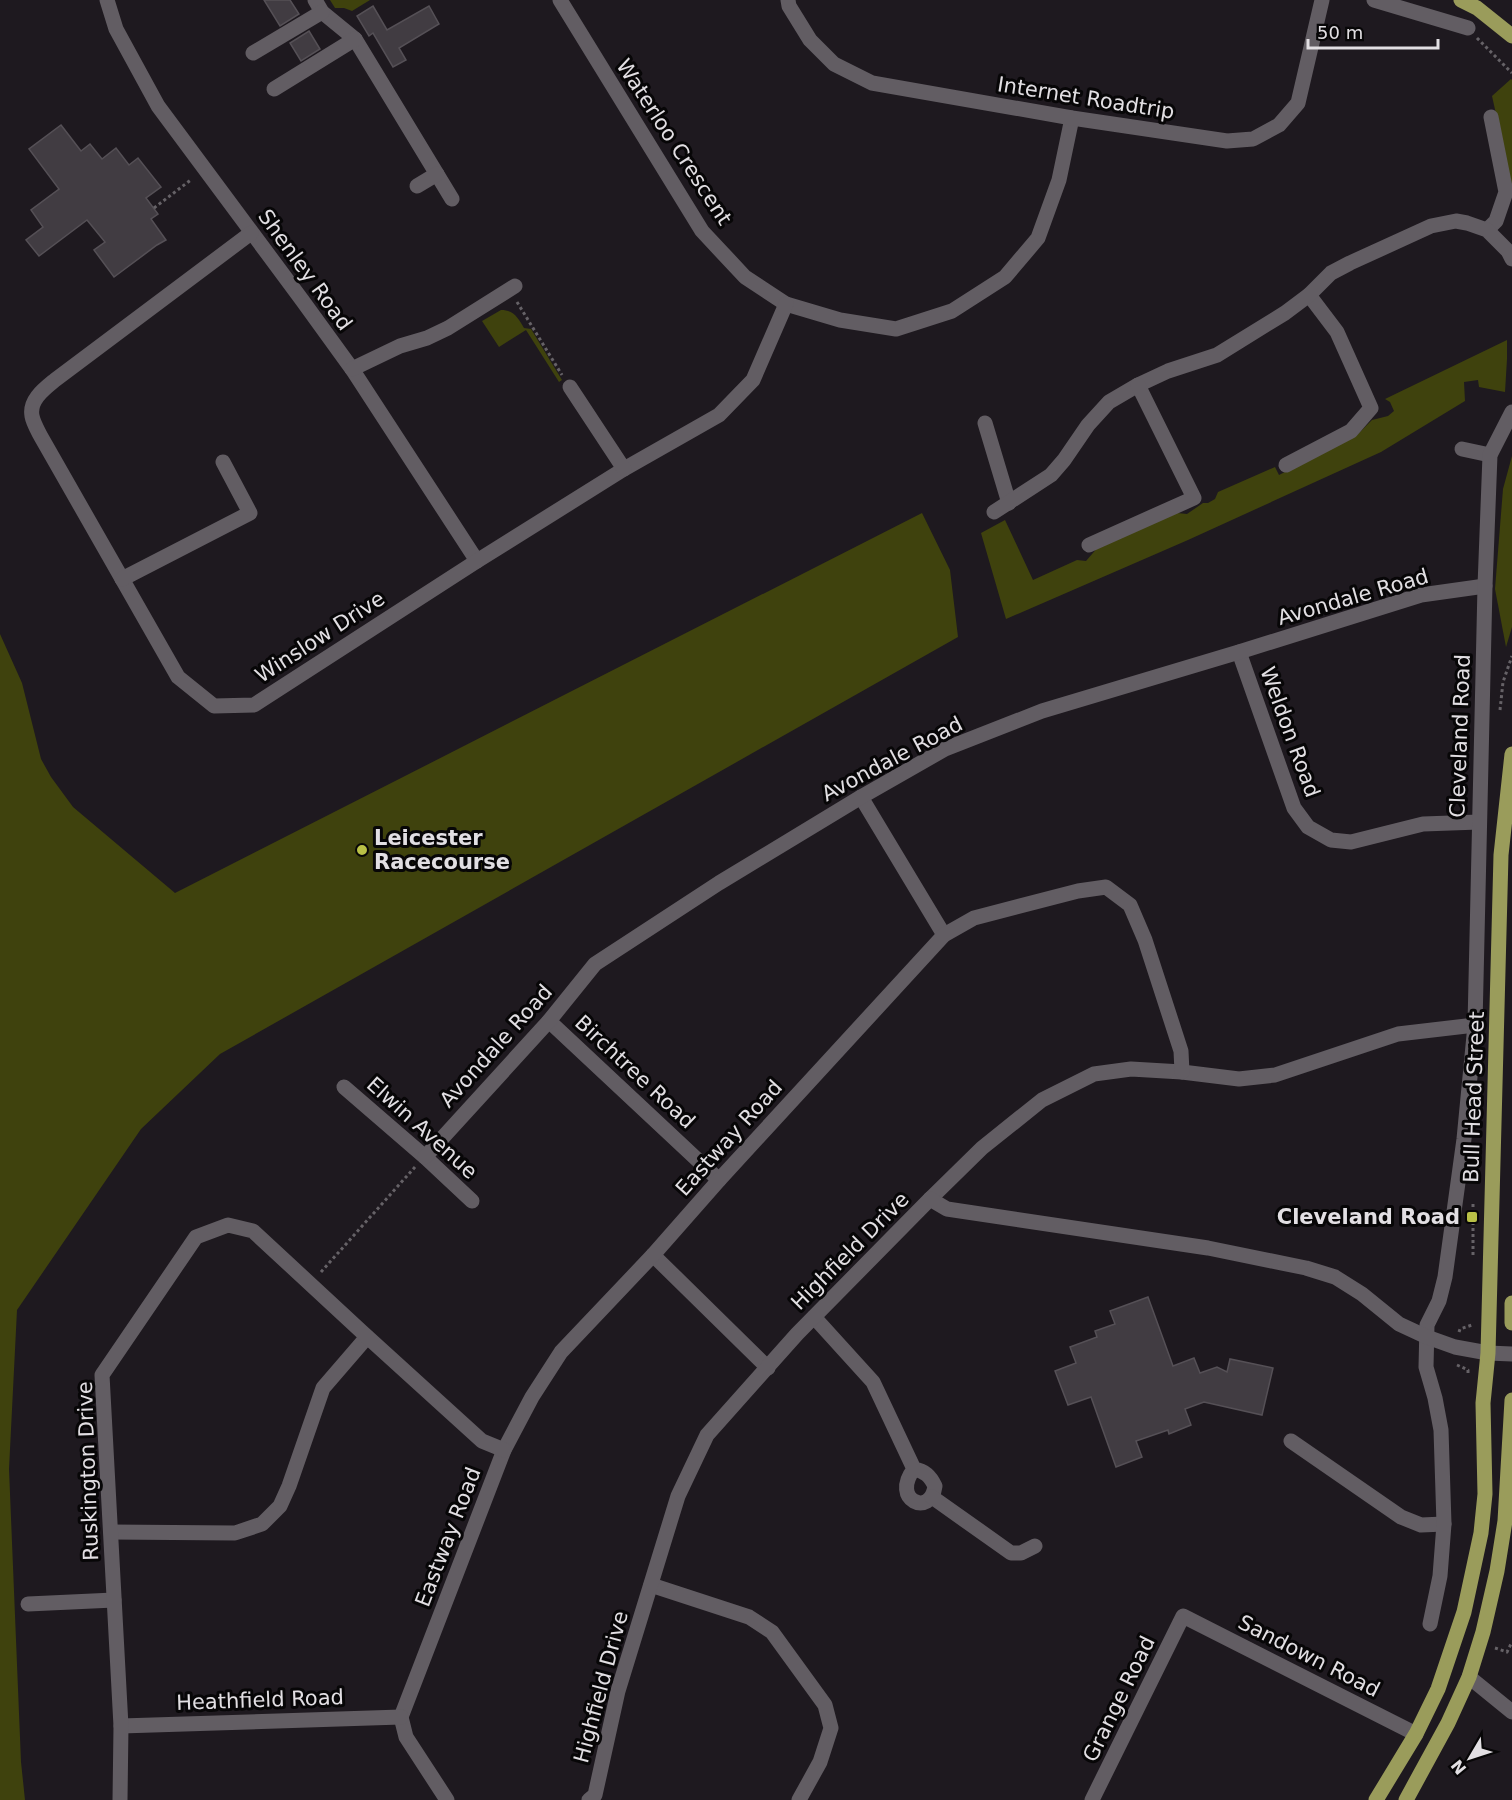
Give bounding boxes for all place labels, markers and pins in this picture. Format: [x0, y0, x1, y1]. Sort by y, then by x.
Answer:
place label: Leicester Racecourse [374, 826, 510, 874]
marker: Leicester Racecourse [355, 843, 369, 857]
place label: Cleveland Road [1277, 1205, 1460, 1229]
marker: Cleveland Road [1465, 1210, 1479, 1224]

